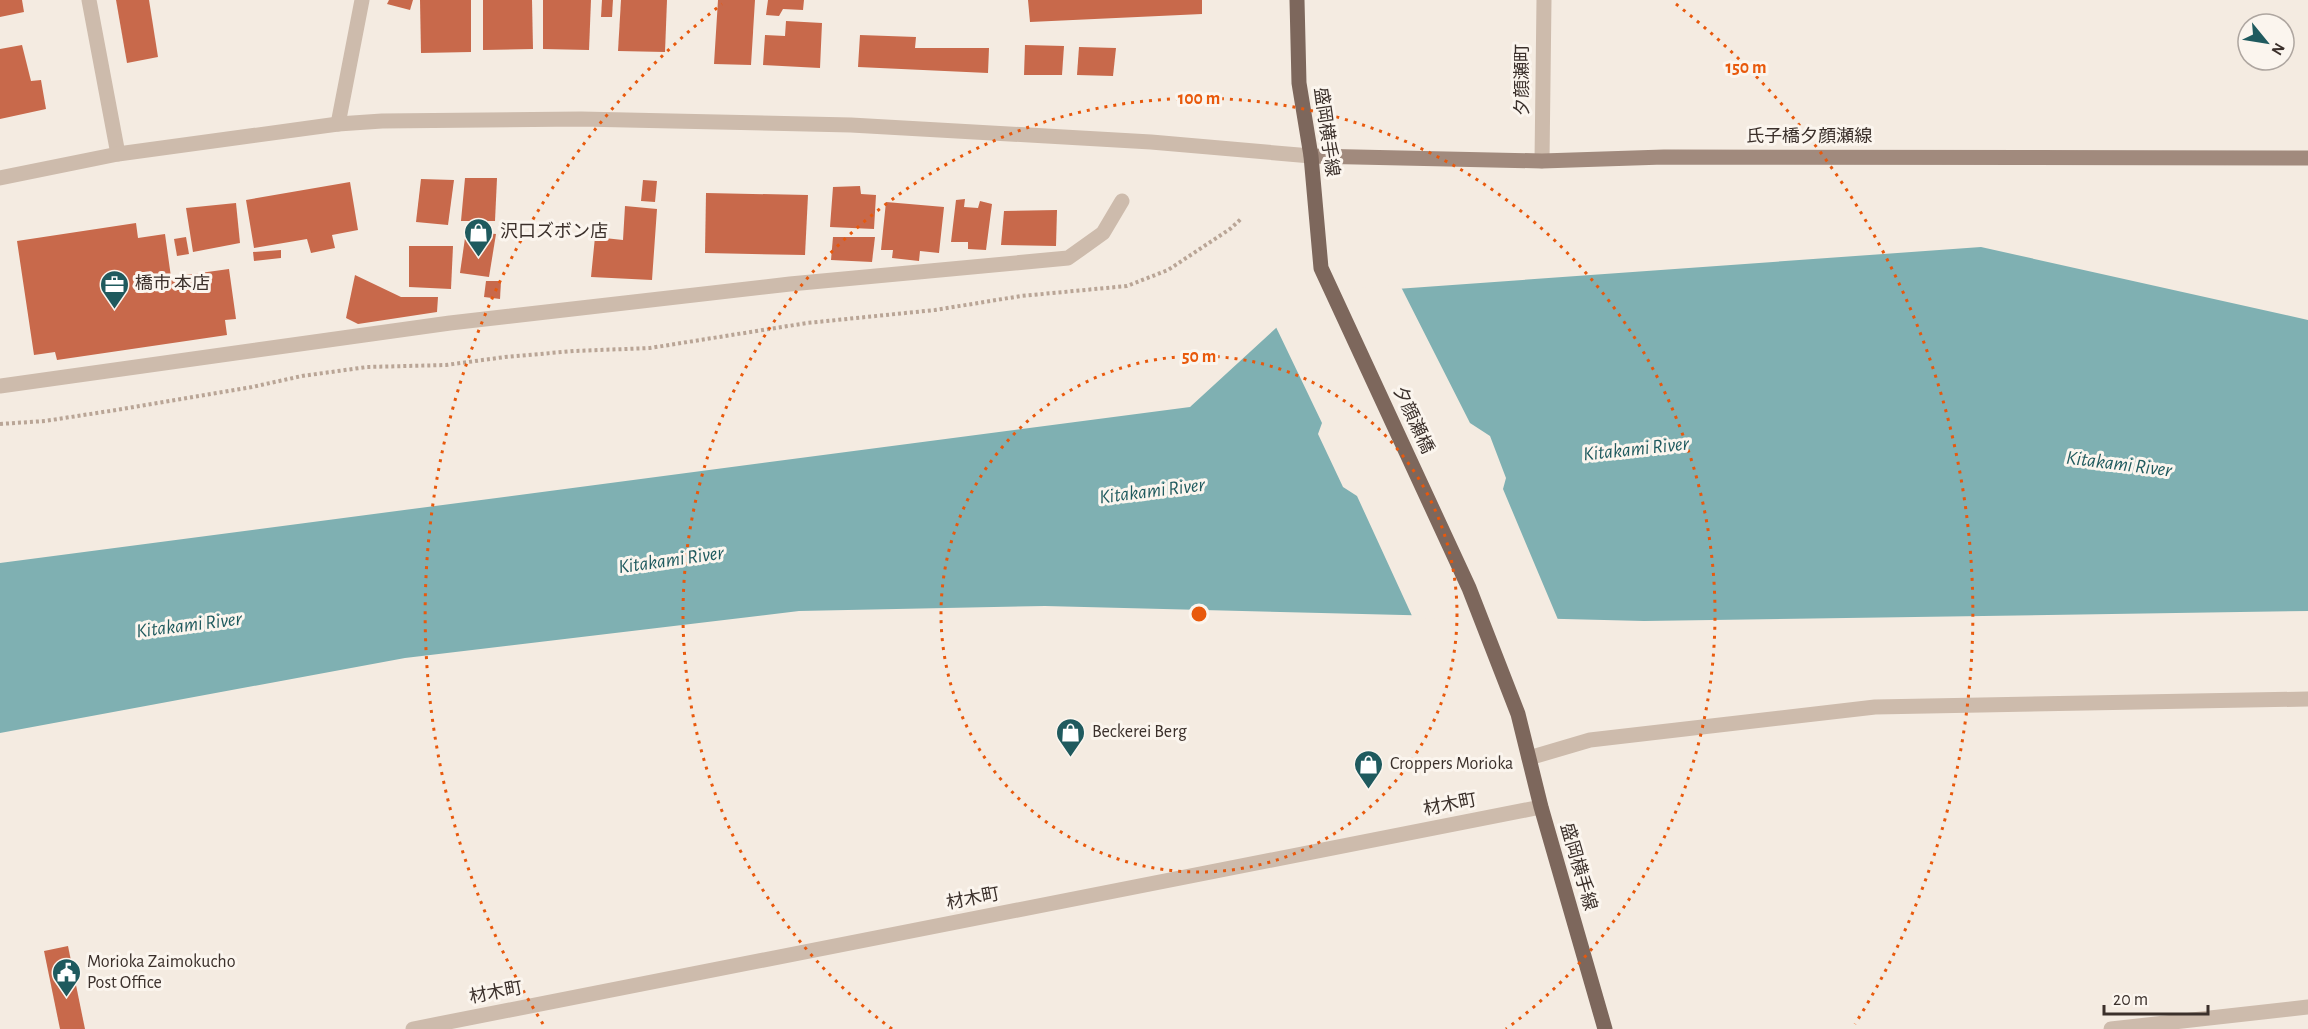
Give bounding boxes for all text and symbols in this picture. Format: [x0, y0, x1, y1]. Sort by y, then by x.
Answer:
north arrow [2236, 12, 2296, 72]
text: N [2268, 40, 2288, 58]
street label: 夕顔瀬町 [1512, 44, 1532, 116]
text: 150 m [1726, 59, 1766, 77]
street label: 盛岡横手線 [1311, 86, 1343, 178]
text: 100 m [1178, 90, 1220, 108]
street label: 氏子橋夕顔瀬線 [1746, 126, 1872, 146]
shop icon: 沢口ズボン店 [463, 216, 495, 258]
place label: 沢口ズボン店 [500, 221, 608, 241]
office icon: 橋市 本店 [98, 268, 130, 310]
place label: 橋市 本店 [135, 274, 210, 293]
text: 50 m [1182, 348, 1216, 366]
street label: 夕顔瀬橋 [1390, 383, 1438, 456]
water label: Kitakami River [1582, 433, 1690, 464]
water label: Kitakami River [2065, 448, 2173, 480]
water label: Kitakami River [1098, 475, 1206, 507]
water label: Kitakami River [617, 543, 725, 577]
centre of rings [1189, 604, 1209, 624]
water label: Kitakami River [135, 609, 243, 641]
shop icon: Beckerei Berg [1055, 716, 1087, 758]
place label: Beckerei Berg [1092, 723, 1187, 741]
shop icon: Croppers Morioka [1353, 748, 1385, 790]
place label: Croppers Morioka [1390, 755, 1513, 773]
street label: 材木町 [1421, 789, 1478, 819]
street label: 盛岡横手線 [1557, 821, 1601, 913]
street label: 材木町 [944, 883, 1001, 913]
place label: Morioka Zaimokucho Post Office [87, 953, 236, 992]
public building icon: Morioka Zaimokucho Post Office [50, 956, 82, 998]
street label: 材木町 [467, 977, 524, 1007]
scale bar [2104, 978, 2208, 1016]
text: 20 m [2113, 991, 2148, 1009]

